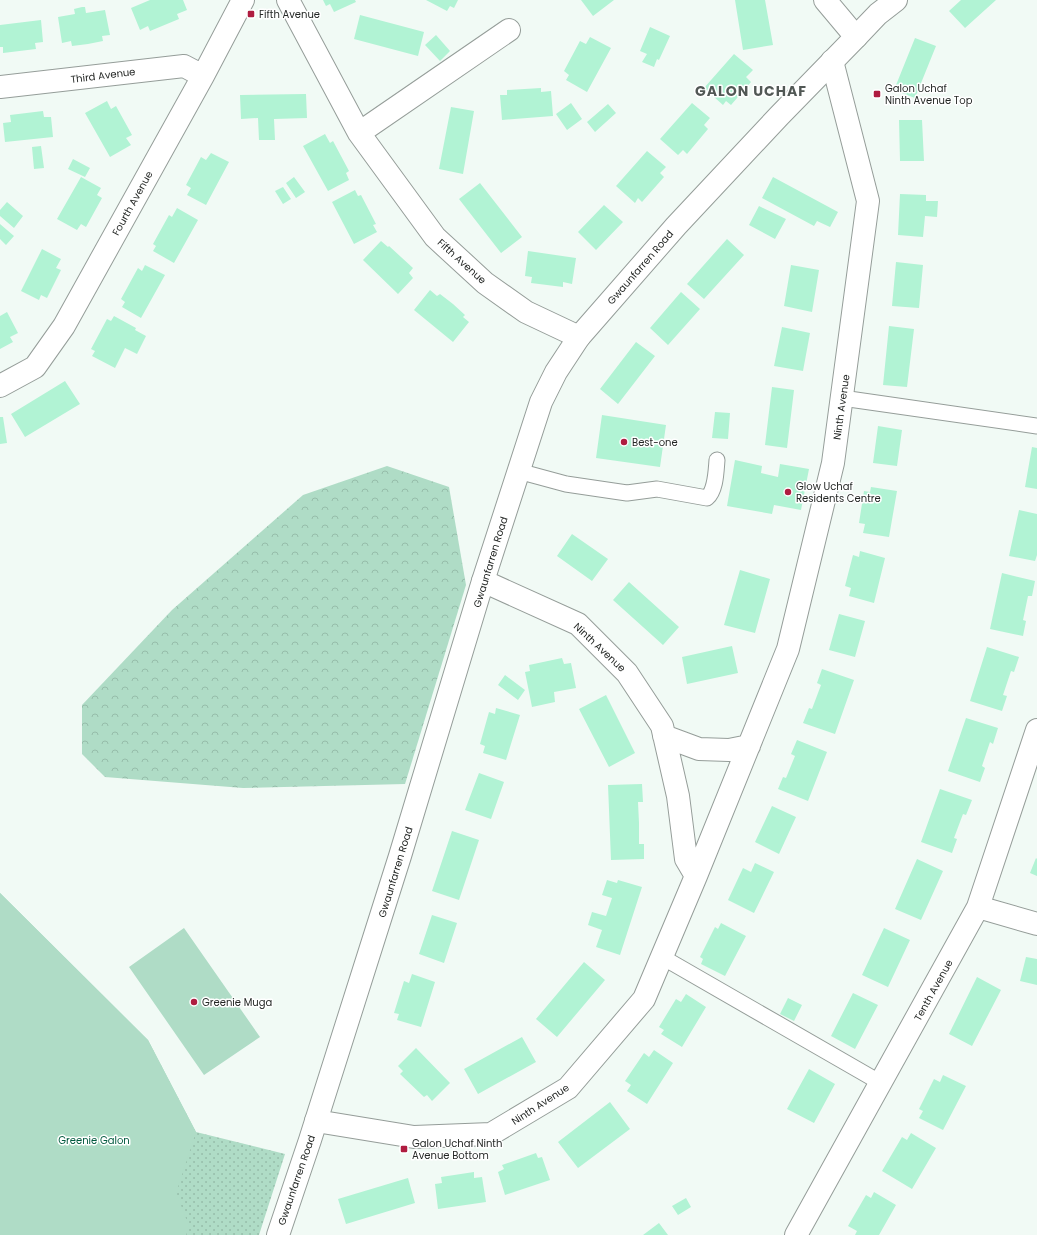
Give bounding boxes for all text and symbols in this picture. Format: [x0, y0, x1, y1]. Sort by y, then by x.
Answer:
place label: Fifth Avenue [259, 7, 320, 22]
marker: Fifth Avenue [246, 9, 256, 19]
street label: Third Avenue [70, 64, 136, 87]
district label: GALON UCHAF [695, 81, 807, 101]
place label: Galon Uchaf Ninth Avenue Top [885, 81, 973, 108]
marker: Galon Uchaf Ninth Avenue Top [872, 89, 882, 99]
street label: Fourth Avenue [108, 168, 156, 238]
street label: Gwaunfarren Road [604, 227, 677, 308]
street label: Fifth Avenue [434, 235, 489, 287]
street label: Ninth Avenue [829, 373, 854, 441]
place label: Best-one [632, 435, 678, 450]
marker: Best-one [619, 437, 629, 447]
place label: Glow Uchaf Residents Centre [796, 479, 881, 506]
marker: Glow Uchaf Residents Centre [783, 487, 793, 497]
street label: Gwaunfarren Road [470, 515, 511, 609]
street label: Ninth Avenue [570, 619, 629, 675]
street label: Gwaunfarren Road [375, 825, 416, 919]
street label: Tenth Avenue [910, 957, 957, 1024]
place label: Greenie Muga [202, 995, 272, 1010]
marker: Greenie Muga [189, 997, 199, 1007]
street label: Ninth Avenue [508, 1080, 572, 1129]
park label: Greenie Galon [58, 1133, 130, 1148]
street label: Gwaunfarren Road [274, 1133, 319, 1227]
place label: Galon Uchaf Ninth Avenue Bottom [412, 1136, 502, 1163]
marker: Galon Uchaf Ninth Avenue Bottom [399, 1144, 409, 1154]

